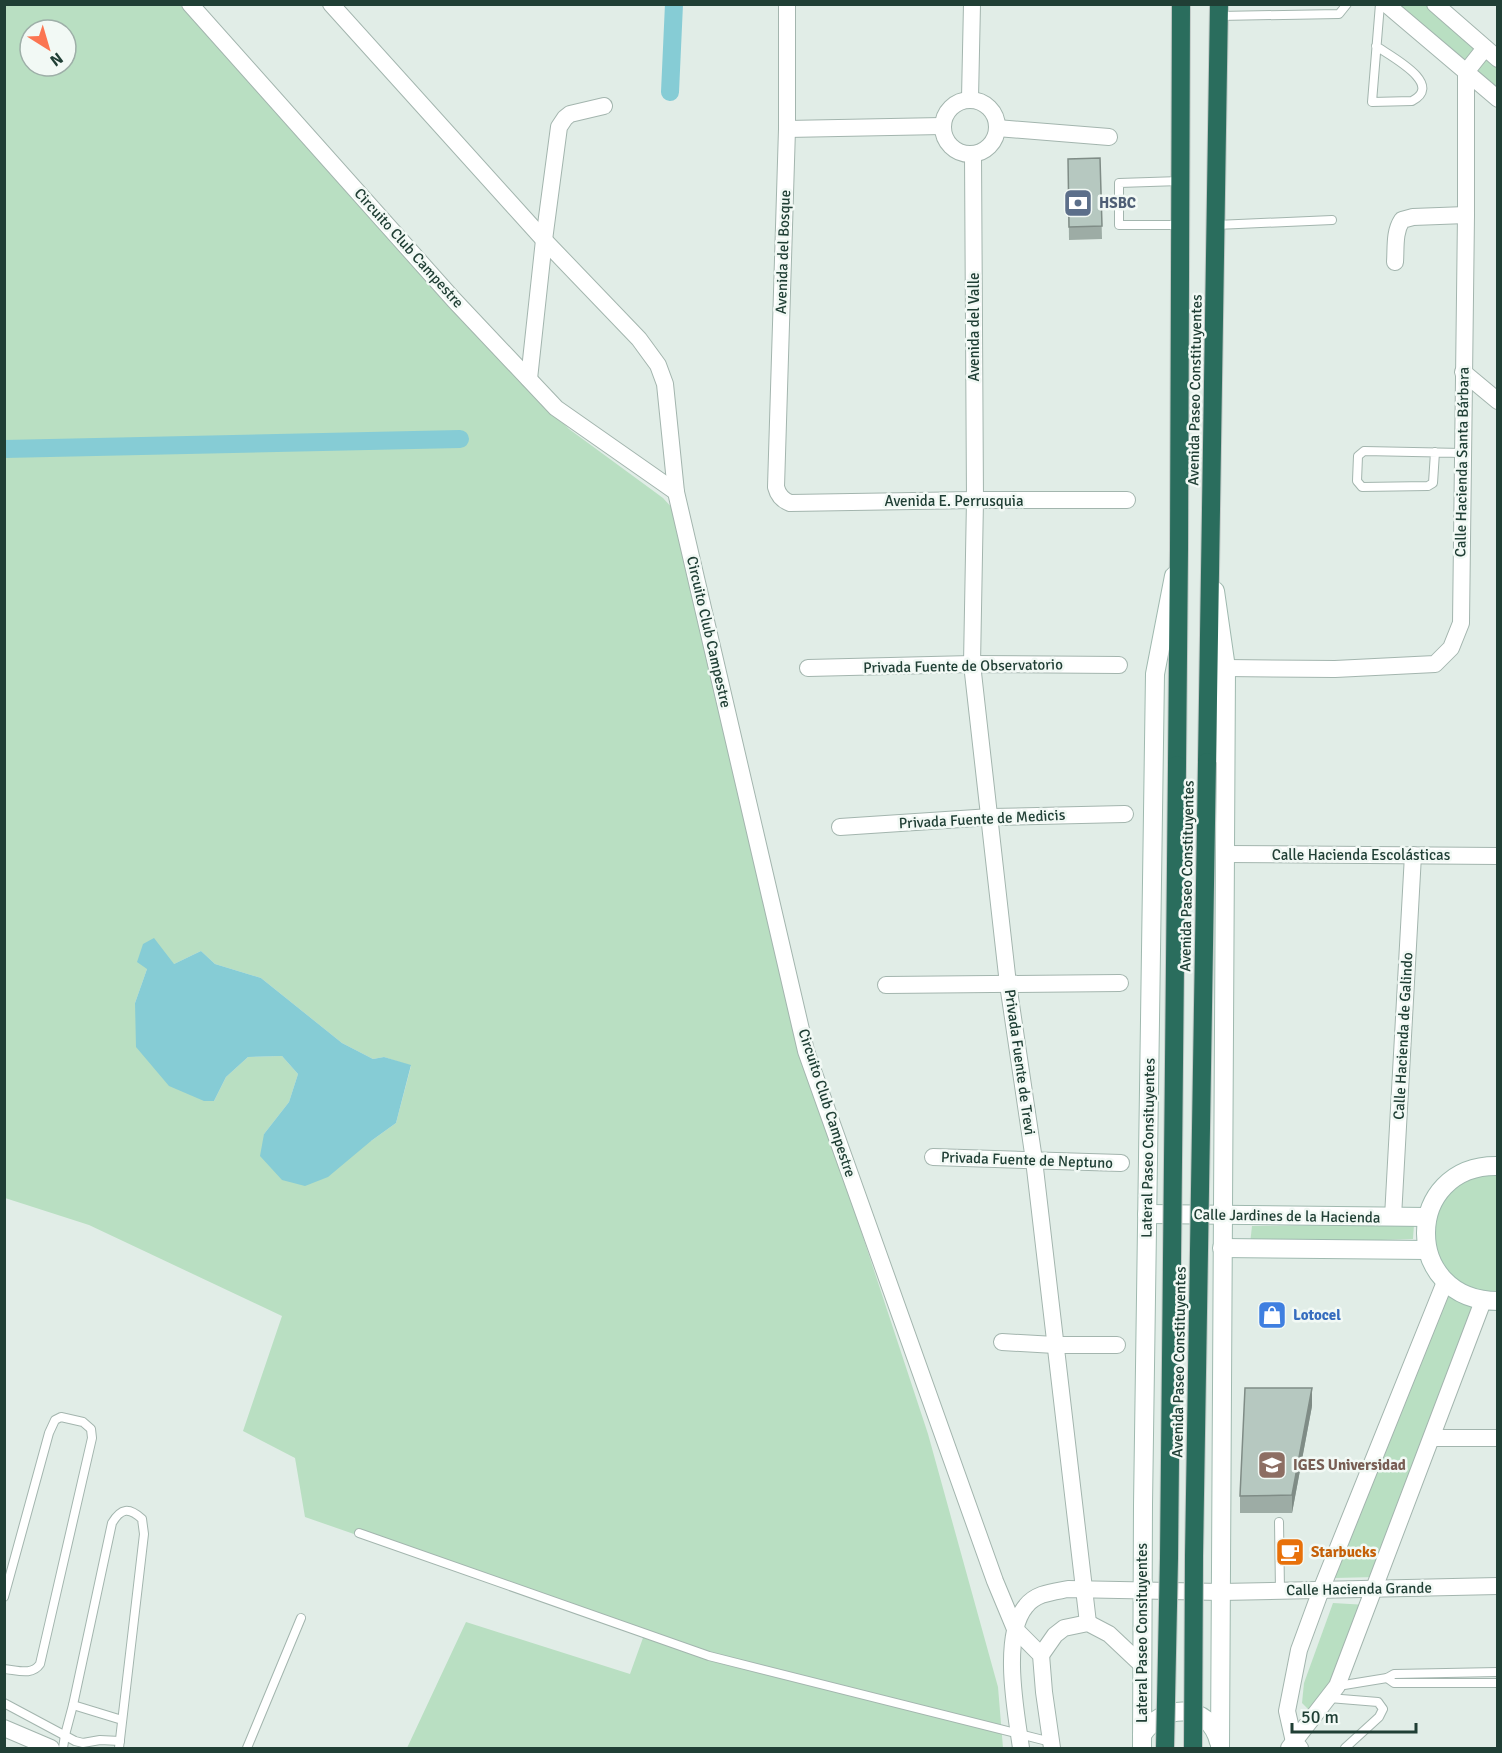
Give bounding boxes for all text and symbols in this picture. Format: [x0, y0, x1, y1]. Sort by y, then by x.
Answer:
north arrow [18, 18, 78, 78]
text: N [46, 48, 67, 71]
street label: Circuito Club Campestre [350, 184, 468, 312]
bank icon: HSBC [1062, 187, 1094, 219]
street label: Avenida del Bosque [772, 190, 794, 314]
place label: HSBC [1099, 194, 1136, 212]
street label: Avenida del Valle [965, 273, 983, 381]
street label: Avenida Paseo Constituyentes [1184, 294, 1206, 486]
street label: Calle Hacienda Santa Bárbara [1451, 367, 1473, 557]
street label: Avenida E. Perrusquia [884, 492, 1024, 510]
street label: Circuito Club Campestre [683, 554, 735, 710]
street label: Privada Fuente de Observatorio [863, 655, 1063, 677]
street label: Avenida Paseo Constituyentes [1176, 780, 1198, 972]
street label: Privada Fuente de Medicis [898, 806, 1066, 832]
street label: Calle Hacienda Escolásticas [1272, 846, 1451, 864]
street label: Calle Hacienda de Galindo [1390, 952, 1416, 1120]
street label: Privada Fuente de Trevi [1001, 988, 1039, 1136]
street label: Circuito Club Campestre [794, 1027, 860, 1179]
street label: Lateral Paseo Consituyentes [1137, 1057, 1159, 1238]
street label: Privada Fuente de Neptuno [941, 1148, 1114, 1172]
street label: Calle Jardines de la Hacienda [1193, 1205, 1381, 1227]
street label: Avenida Paseo Constituyentes [1168, 1266, 1190, 1458]
shop icon: Lotocel [1256, 1299, 1288, 1331]
place label: Lotocel [1293, 1306, 1341, 1324]
school or university icon: IGES Universidad [1256, 1449, 1288, 1481]
place label: IGES Universidad [1293, 1456, 1406, 1474]
cafe icon: Starbucks [1274, 1536, 1306, 1568]
street label: Lateral Paseo Consituyentes [1133, 1543, 1151, 1723]
place label: Starbucks [1311, 1543, 1377, 1561]
street label: Calle Hacienda Grande [1286, 1579, 1432, 1599]
scale bar [1292, 1696, 1416, 1734]
text: 50 m [1301, 1706, 1339, 1728]

